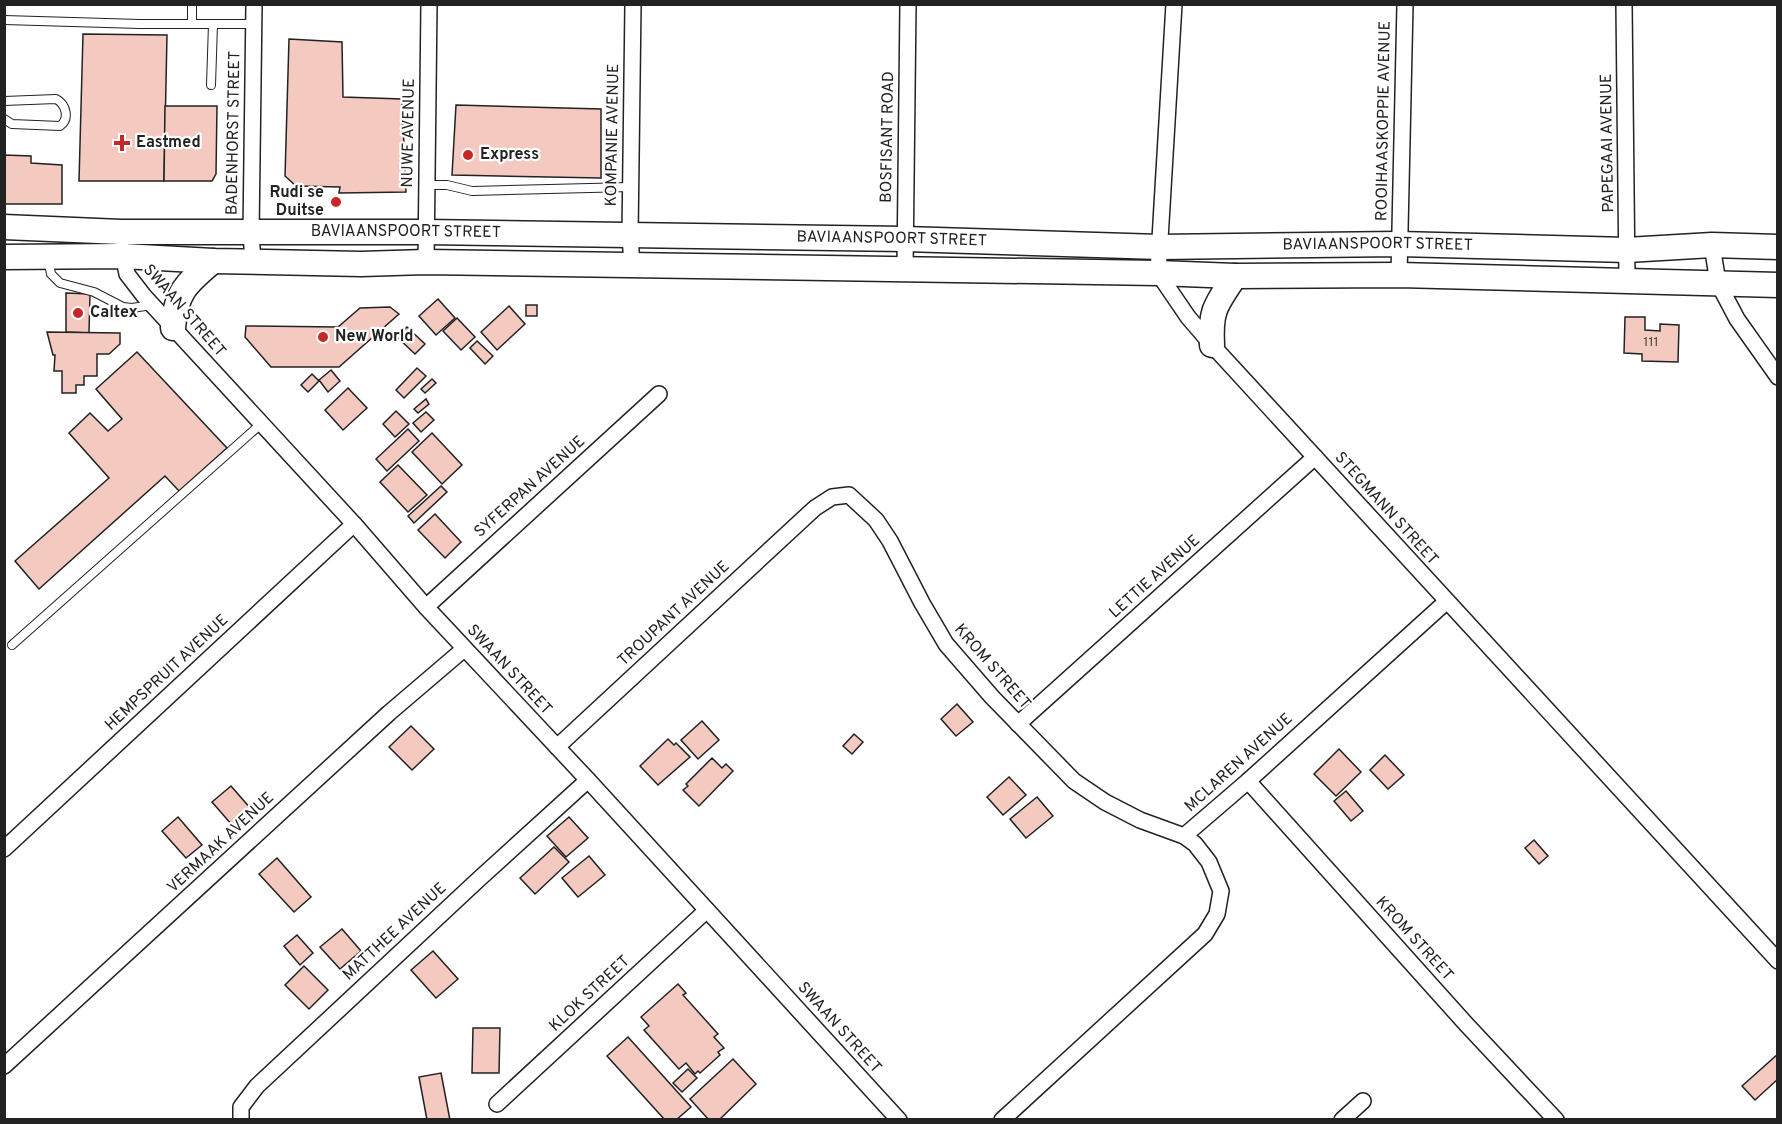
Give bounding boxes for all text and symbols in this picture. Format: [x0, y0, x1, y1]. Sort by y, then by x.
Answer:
street label: ROOIHAASKOPPIE AVENUE [1372, 21, 1396, 221]
street label: BADENHORST STREET [223, 51, 245, 215]
street label: KOMPANIE AVENUE [602, 63, 624, 207]
street label: BOSFISANT ROAD [877, 71, 899, 203]
street label: PAPEGAAI AVENUE [1597, 73, 1619, 213]
street label: NUWE AVENUE [398, 78, 420, 188]
place label: Eastmed [136, 133, 201, 153]
marker: Eastmed [113, 134, 131, 152]
place label: Express [480, 145, 539, 165]
marker: Express [461, 148, 475, 162]
place label: Rudi se Duitse [270, 183, 324, 221]
marker: Rudi se Duitse [329, 195, 343, 209]
street label: BAVIAANSPOORT STREET [311, 222, 501, 243]
street label: BAVIAANSPOORT STREET [797, 227, 987, 252]
street label: BAVIAANSPOORT STREET [1282, 234, 1473, 256]
street label: SWAAN STREET [138, 261, 230, 361]
place label: Caltex [90, 303, 138, 323]
marker: Caltex [71, 306, 85, 320]
place label: New World [335, 327, 414, 347]
marker: New World [316, 330, 330, 344]
house number: 111 [1643, 334, 1659, 351]
street label: SYFERPAN AVENUE [470, 432, 590, 542]
street label: STEGMANN STREET [1330, 448, 1442, 570]
street label: LETTIE AVENUE [1105, 531, 1205, 623]
street label: TROUPANT AVENUE [614, 557, 734, 671]
street label: HEMPSPRUIT AVENUE [101, 611, 233, 735]
street label: KROM STREET [949, 620, 1035, 714]
street label: SWAAN STREET [462, 621, 556, 719]
street label: MCLAREN AVENUE [1181, 709, 1297, 817]
street label: VERMAAK AVENUE [163, 788, 279, 898]
street label: MATTHEE AVENUE [339, 879, 451, 985]
street label: KROM STREET [1371, 893, 1457, 985]
street label: KLOK STREET [546, 952, 634, 1036]
street label: SWAAN STREET [793, 978, 885, 1078]

